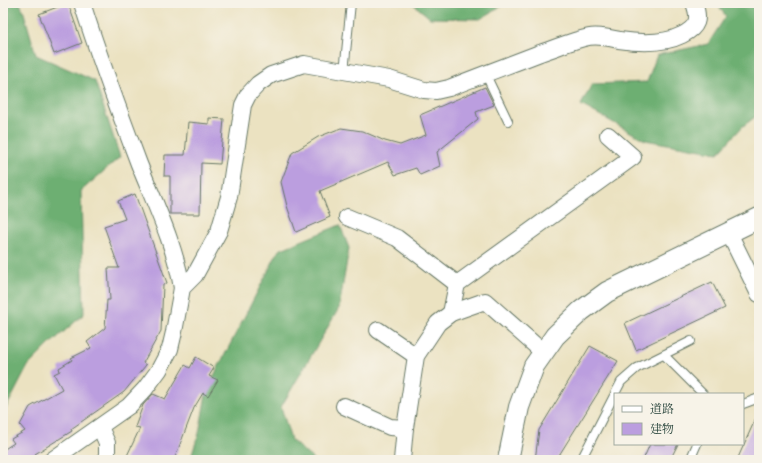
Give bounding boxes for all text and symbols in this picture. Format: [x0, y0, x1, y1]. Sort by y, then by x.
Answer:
legend [614, 393, 744, 445]
text: 道路 [650, 402, 674, 417]
text: 建物 [650, 422, 674, 437]

